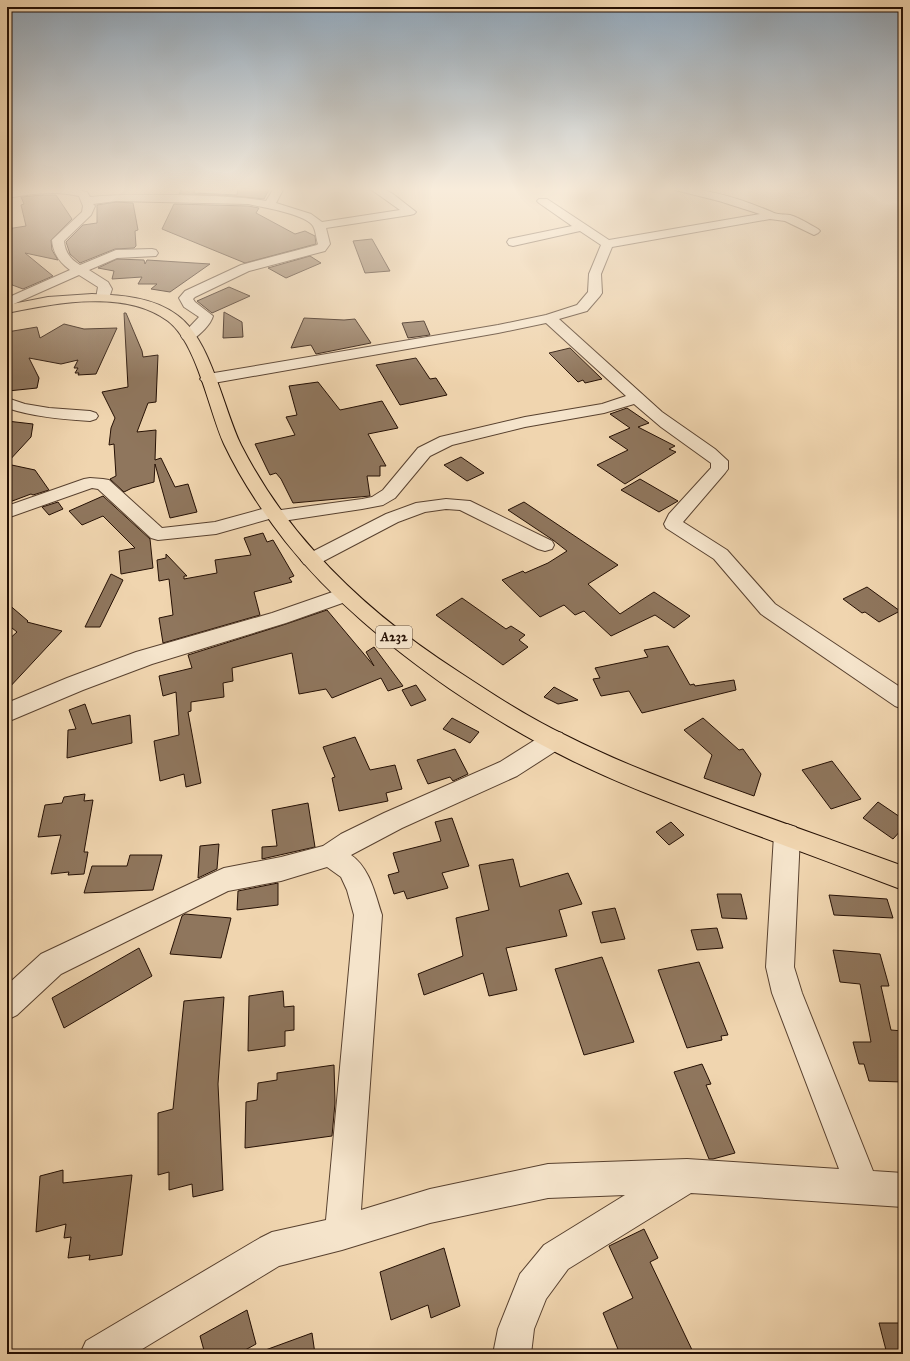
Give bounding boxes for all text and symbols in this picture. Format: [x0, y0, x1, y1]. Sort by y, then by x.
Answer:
road number: A232 [376, 626, 412, 648]

